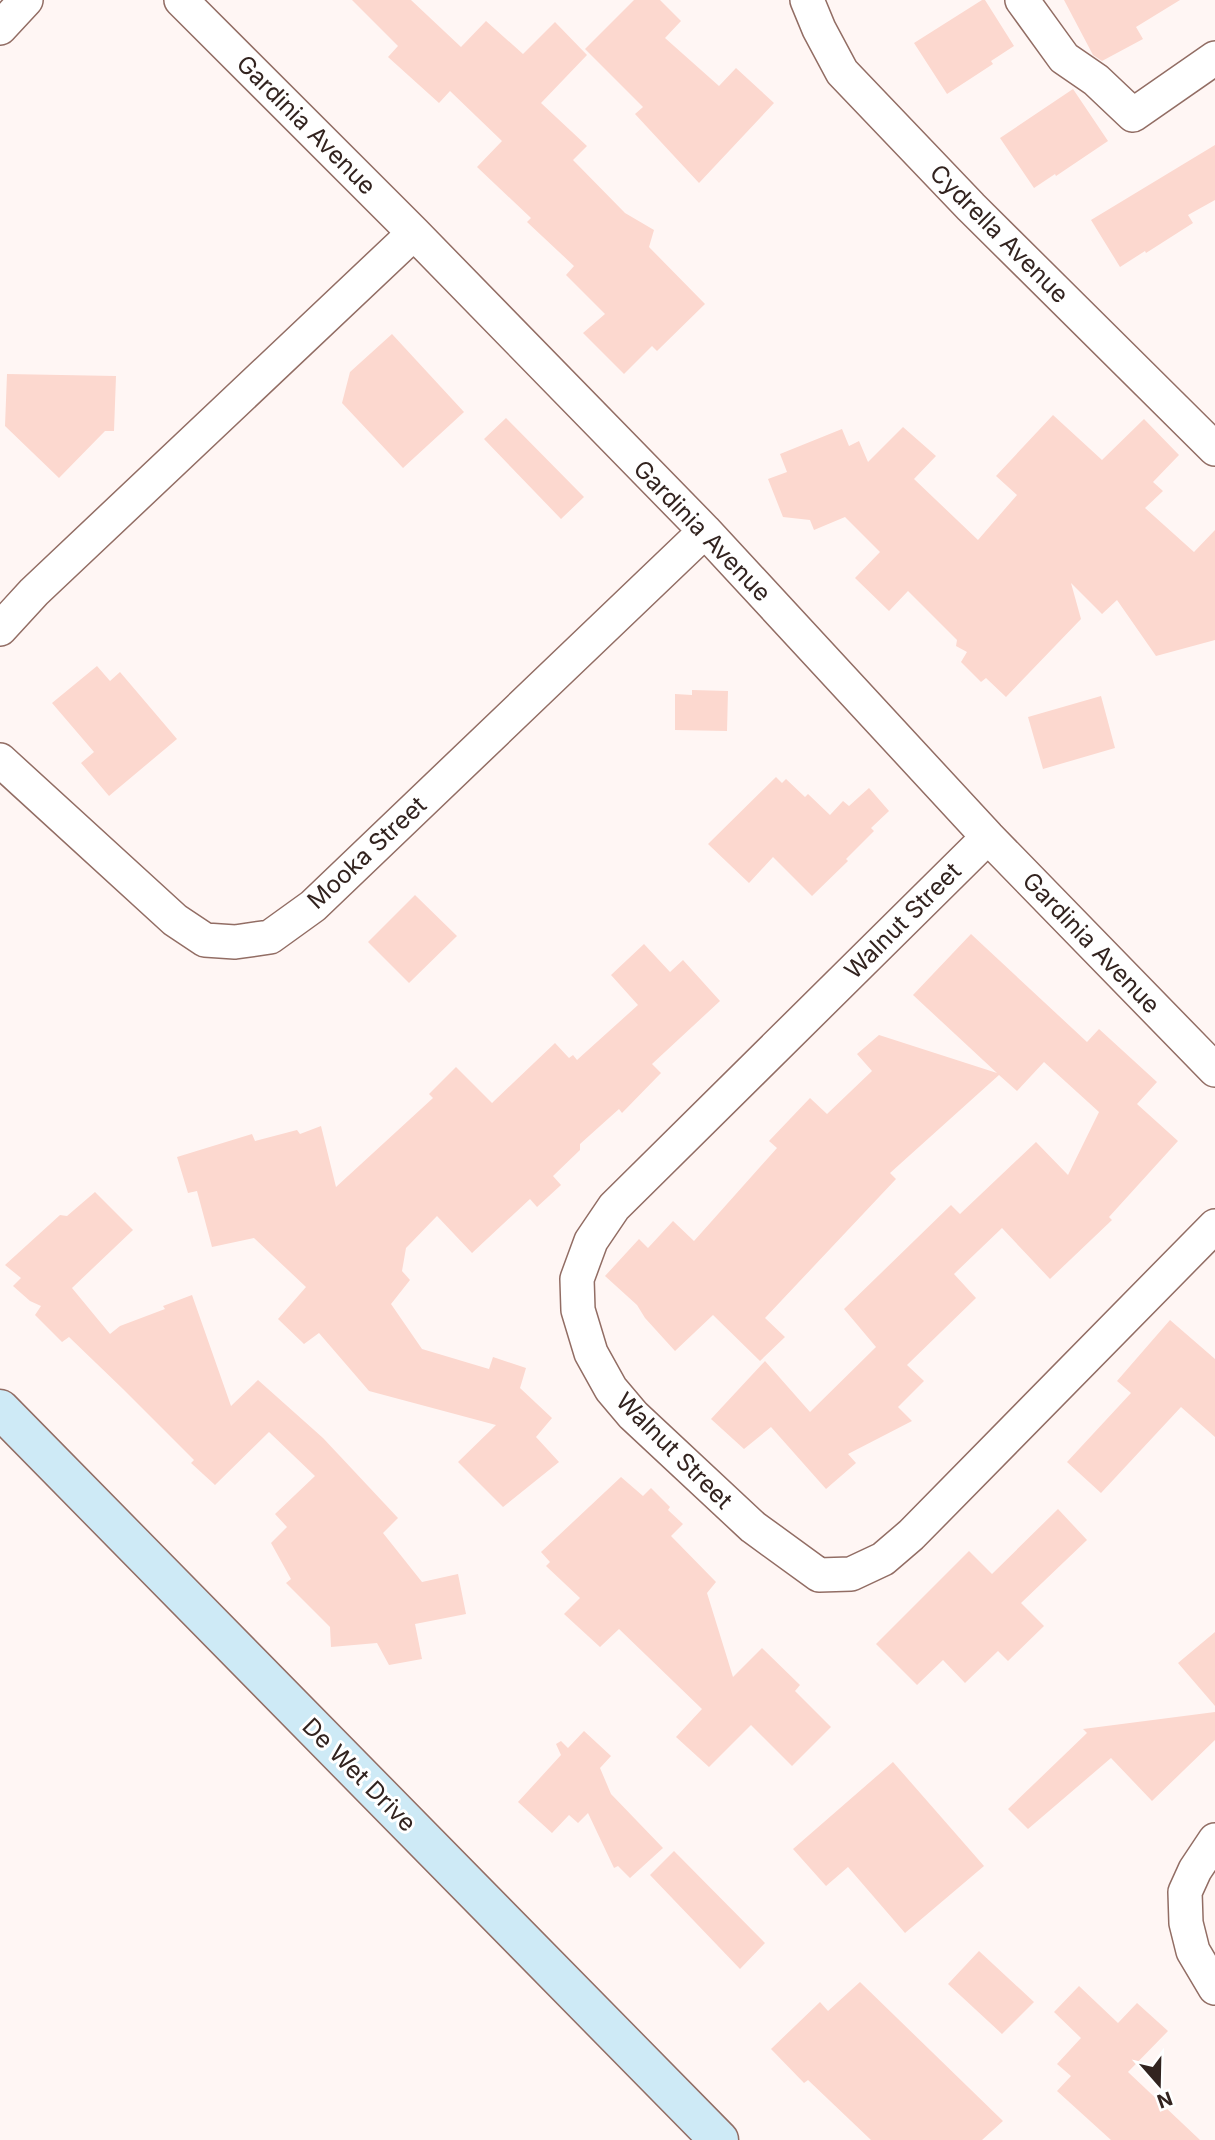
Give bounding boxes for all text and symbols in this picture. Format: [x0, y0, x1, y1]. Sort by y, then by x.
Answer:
street label: Gardinia Avenue [231, 49, 382, 200]
street label: Cydrella Avenue [924, 158, 1075, 309]
street label: Gardinia Avenue [628, 454, 777, 607]
street label: Mooka Street [301, 790, 432, 915]
street label: Walnut Street [839, 856, 967, 985]
street label: Gardinia Avenue [1017, 866, 1166, 1019]
street label: Walnut Street [610, 1387, 739, 1515]
street label: De Wet Drive [297, 1712, 422, 1837]
north arrow [1124, 2049, 1194, 2119]
text: N [1154, 2086, 1175, 2113]

